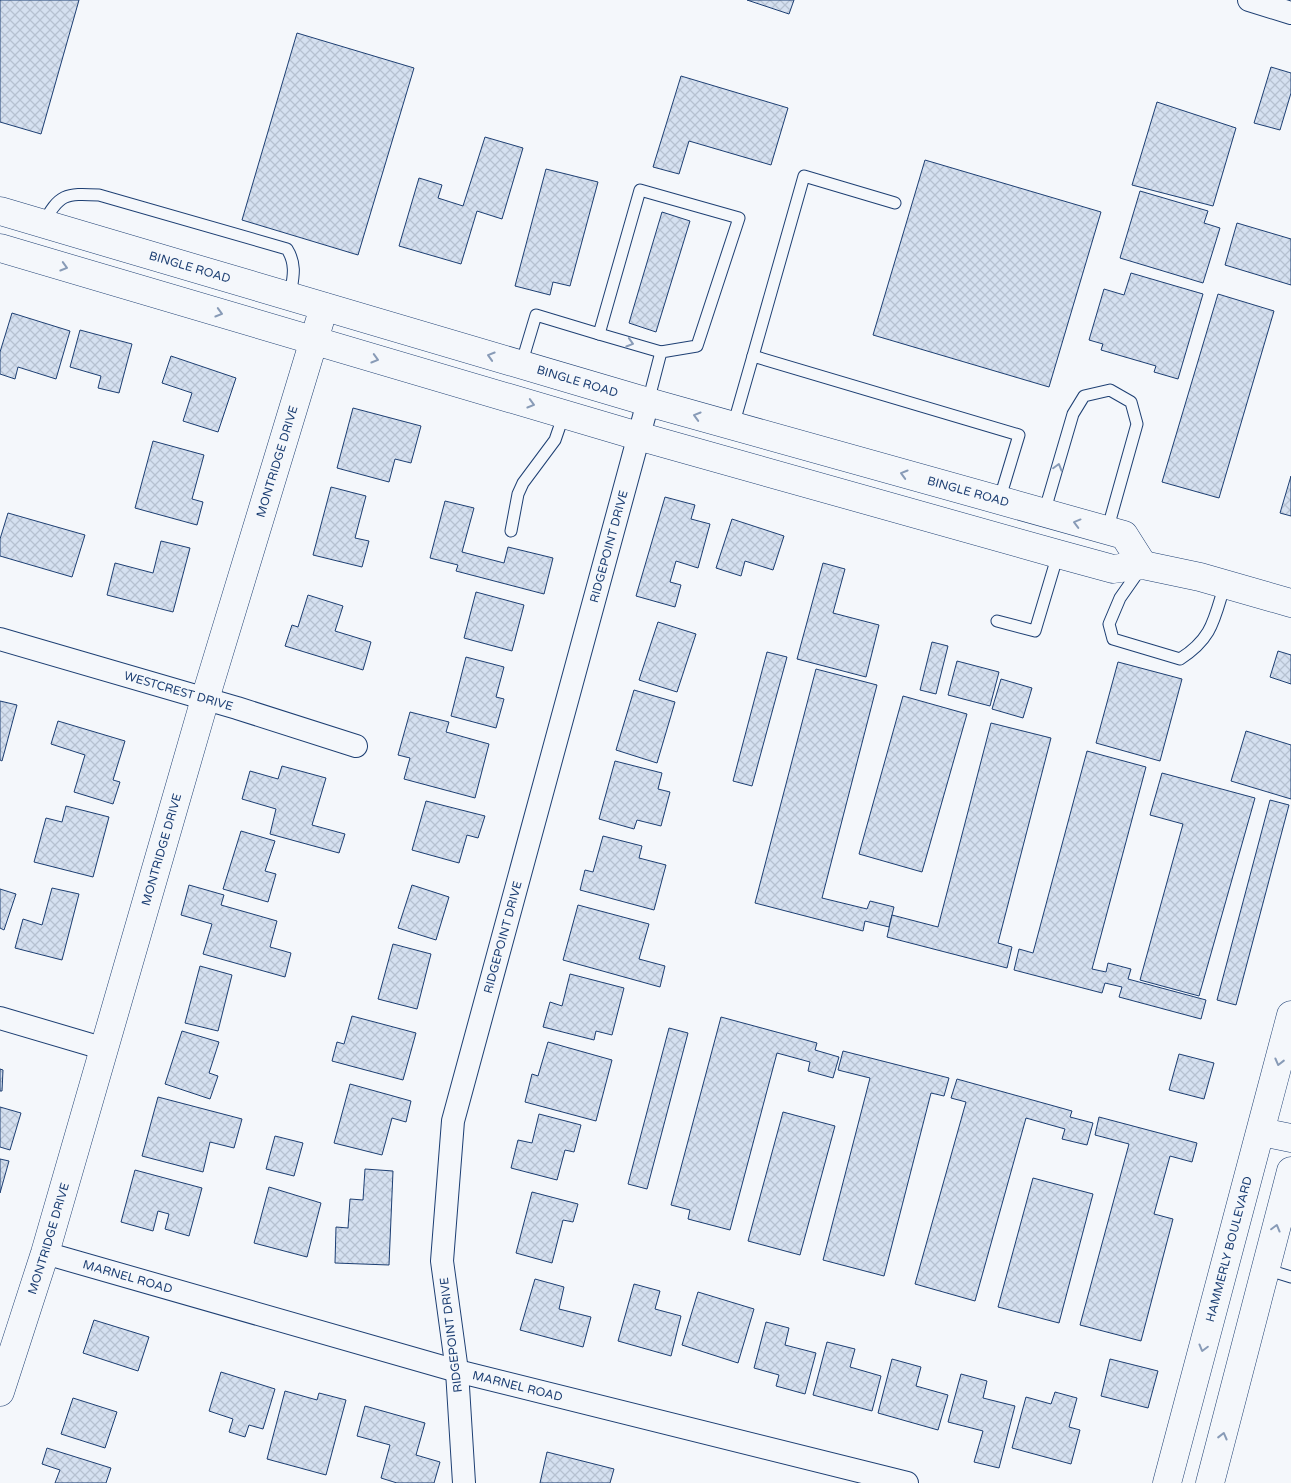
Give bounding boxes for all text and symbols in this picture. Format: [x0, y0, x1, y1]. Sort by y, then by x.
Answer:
street label: BINGLE ROAD [148, 248, 232, 286]
one-way arrow [59, 261, 68, 272]
one-way arrow [215, 307, 223, 317]
one-way arrow [625, 338, 633, 348]
one-way arrow [486, 351, 495, 362]
one-way arrow [371, 353, 379, 363]
street label: BINGLE ROAD [535, 363, 620, 400]
one-way arrow [527, 399, 535, 409]
street label: MONTRIDGE DRIVE [254, 404, 301, 519]
one-way arrow [693, 412, 702, 422]
one-way arrow [1052, 462, 1063, 471]
one-way arrow [900, 470, 909, 480]
street label: BINGLE ROAD [926, 473, 1011, 510]
street label: RIDGEPOINT DRIVE [587, 488, 631, 604]
one-way arrow [1074, 518, 1082, 528]
street label: WESTCREST DRIVE [123, 669, 235, 714]
street label: MONTRIDGE DRIVE [139, 792, 184, 907]
street label: RIDGEPOINT DRIVE [481, 879, 525, 995]
one-way arrow [1274, 1058, 1285, 1067]
street label: HAMMERLY BOULEVARD [1203, 1175, 1255, 1323]
street label: MONTRIDGE DRIVE [25, 1181, 72, 1296]
one-way arrow [1270, 1223, 1281, 1232]
street label: MARNEL ROAD [81, 1257, 174, 1296]
street label: RIDGEPOINT DRIVE [437, 1276, 465, 1393]
one-way arrow [1198, 1344, 1209, 1353]
street label: MARNEL ROAD [471, 1368, 564, 1404]
one-way arrow [1217, 1432, 1227, 1440]

